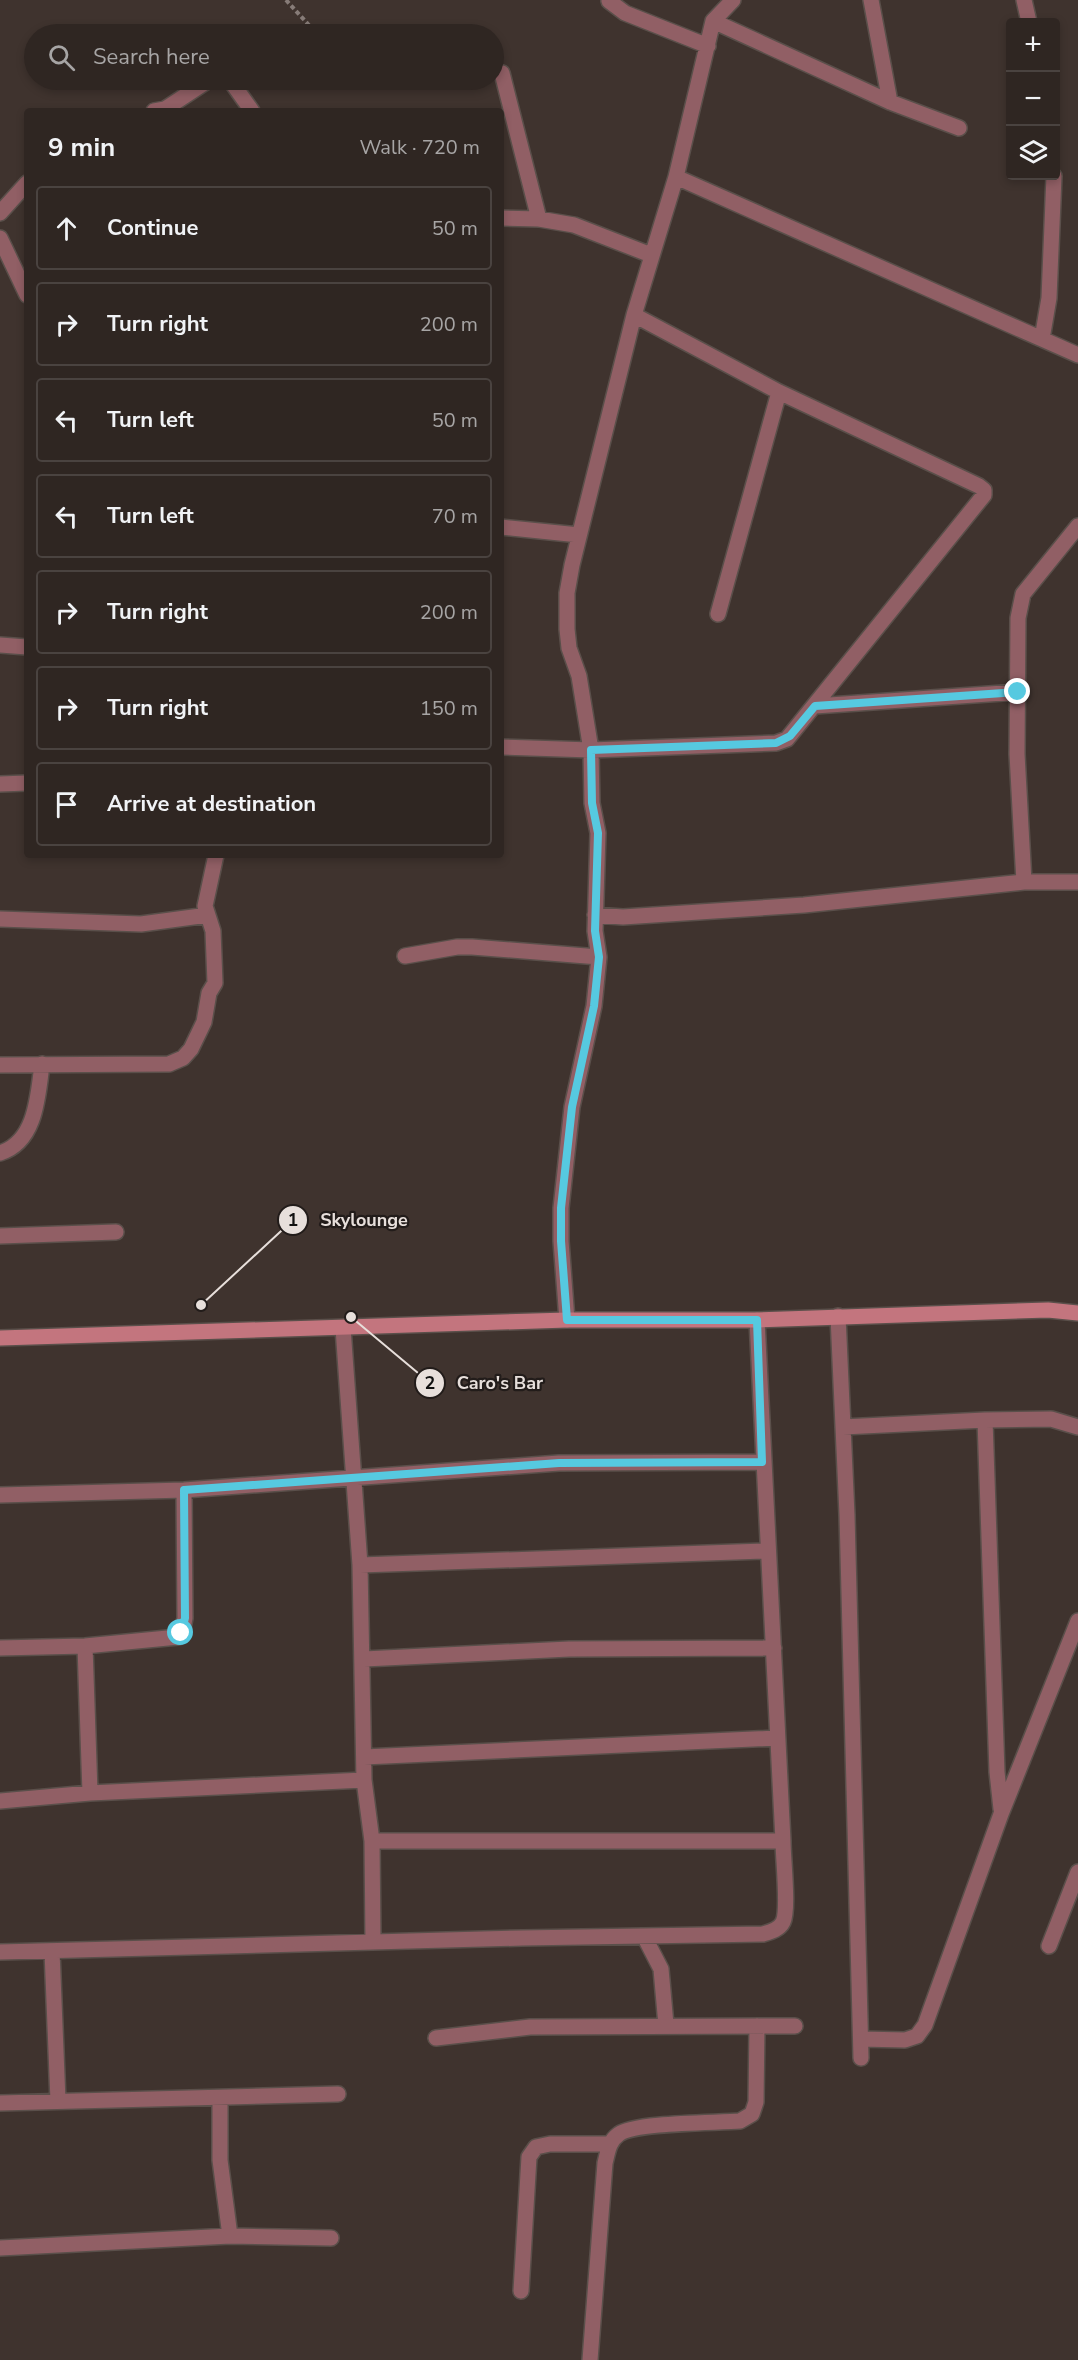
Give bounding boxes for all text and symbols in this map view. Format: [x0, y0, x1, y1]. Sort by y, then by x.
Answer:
map controls [1006, 18, 1060, 180]
button: + [1006, 18, 1060, 72]
search box [24, 24, 504, 90]
icon: search [45, 41, 78, 74]
text: Search here [93, 42, 210, 72]
button: − [1006, 72, 1060, 126]
button: layers [1006, 126, 1060, 180]
text: 9 min [48, 130, 115, 165]
text: Walk · 720 m [360, 134, 480, 161]
icon: ahead [50, 212, 83, 245]
text: Continue [107, 213, 198, 243]
text: 50 m [432, 215, 478, 242]
icon: right [50, 308, 83, 341]
text: Turn right [107, 309, 208, 339]
text: 200 m [420, 311, 478, 338]
icon: left [50, 404, 83, 437]
text: Turn left [107, 405, 194, 435]
text: 50 m [432, 407, 478, 434]
icon: left [50, 500, 83, 533]
text: Turn left [107, 501, 194, 531]
text: 70 m [432, 503, 478, 530]
icon: right [50, 596, 83, 629]
text: Turn right [107, 597, 208, 627]
text: 200 m [420, 599, 478, 626]
route end [1004, 678, 1030, 704]
icon: right [50, 692, 83, 725]
text: Turn right [107, 693, 208, 723]
text: 150 m [420, 695, 478, 722]
icon: arrive [50, 788, 83, 821]
text: Arrive at destination [107, 789, 316, 819]
callout: Skylounge [278, 1202, 420, 1238]
text: 1 [288, 1208, 298, 1232]
text: Skylounge [320, 1208, 408, 1232]
callout: Caro's Bar [415, 1365, 555, 1401]
text: 2 [425, 1371, 435, 1395]
text: Caro's Bar [457, 1371, 543, 1395]
route start [167, 1619, 193, 1645]

